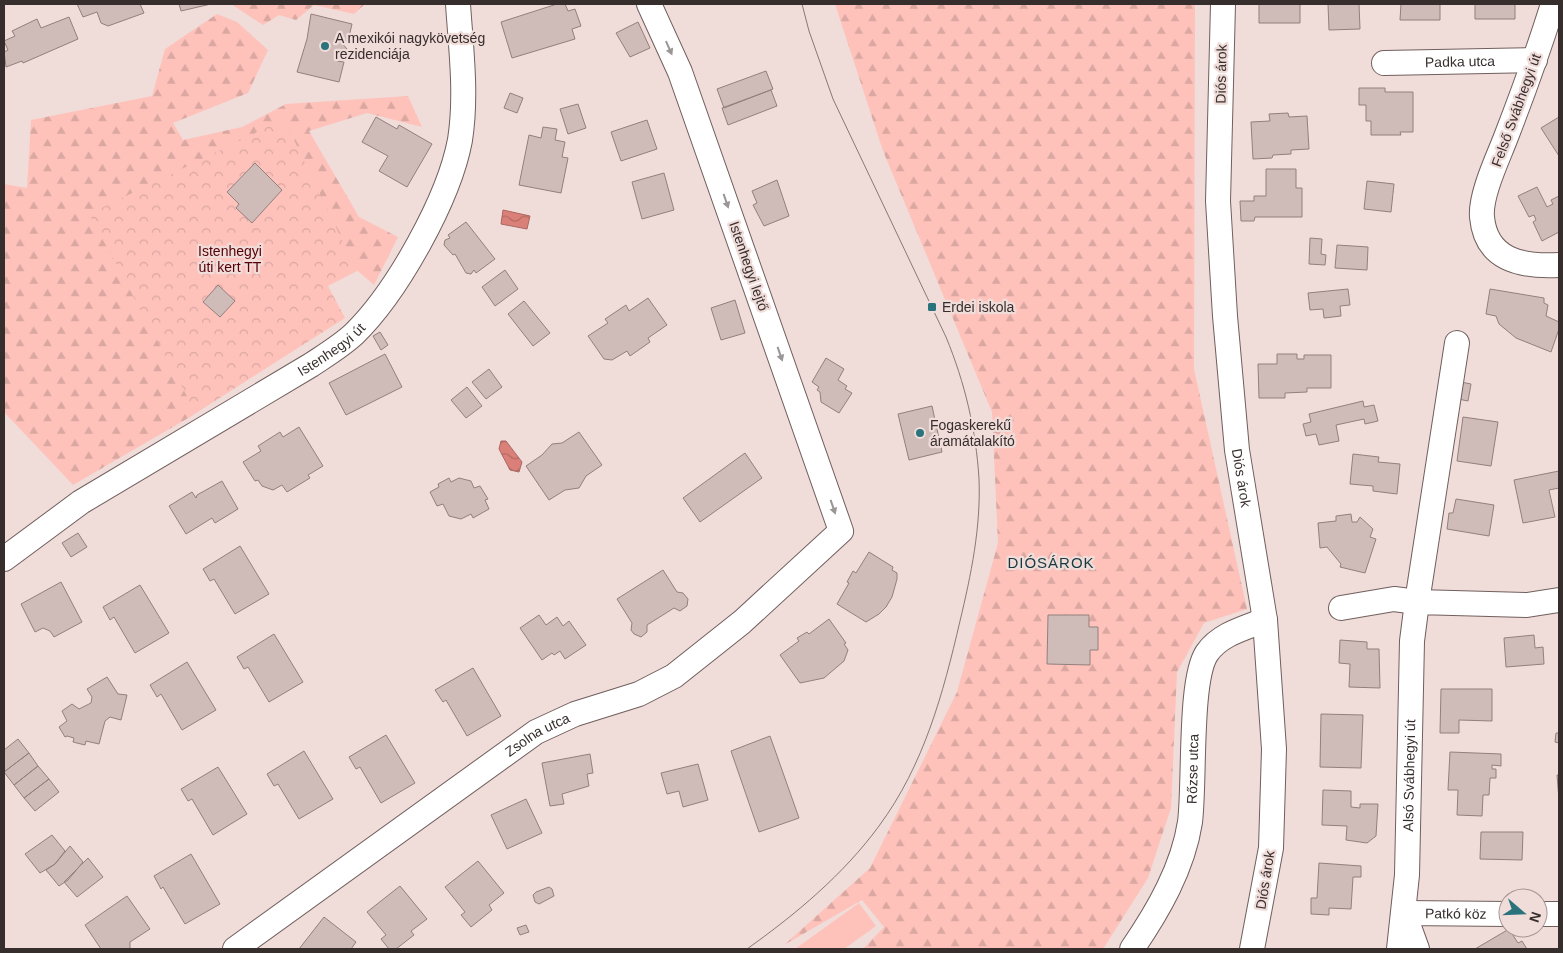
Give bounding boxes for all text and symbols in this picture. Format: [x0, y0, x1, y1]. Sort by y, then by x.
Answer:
place label: A mexikói nagykövetség rezidenciája [335, 30, 485, 62]
marker: A mexikói nagykövetség rezidenciája [319, 40, 331, 52]
one-way arrow [666, 41, 674, 55]
street label: Diós árok [1212, 43, 1230, 104]
street label: Felső Svábhegyi út [1488, 51, 1544, 169]
street label: Padka utca [1425, 53, 1495, 70]
one-way arrow [723, 193, 730, 208]
street label: Istenhegyi lejtő [726, 219, 772, 313]
park label: Istenhegyi úti kert TT [198, 243, 262, 275]
place label: Erdei iskola [942, 299, 1015, 315]
marker: Erdei iskola [926, 301, 938, 313]
street label: Istenhegyi út [295, 320, 368, 379]
one-way arrow [777, 346, 784, 361]
place label: Fogaskerekű áramátalakító [930, 417, 1015, 449]
marker: Fogaskerekű áramátalakító [914, 427, 926, 439]
street label: Diós árok [1229, 447, 1254, 509]
one-way arrow [830, 500, 837, 515]
district label: DIÓSÁROK [1007, 554, 1095, 571]
street label: Zsolna utca [502, 709, 572, 760]
street label: Alsó Svábhegyi út [1400, 719, 1418, 832]
street label: Rőzse utca [1184, 733, 1202, 804]
street label: Diós árok [1252, 849, 1278, 910]
north arrow [1498, 888, 1548, 938]
street label: Patkó köz [1425, 905, 1487, 922]
text: N [1526, 910, 1545, 925]

